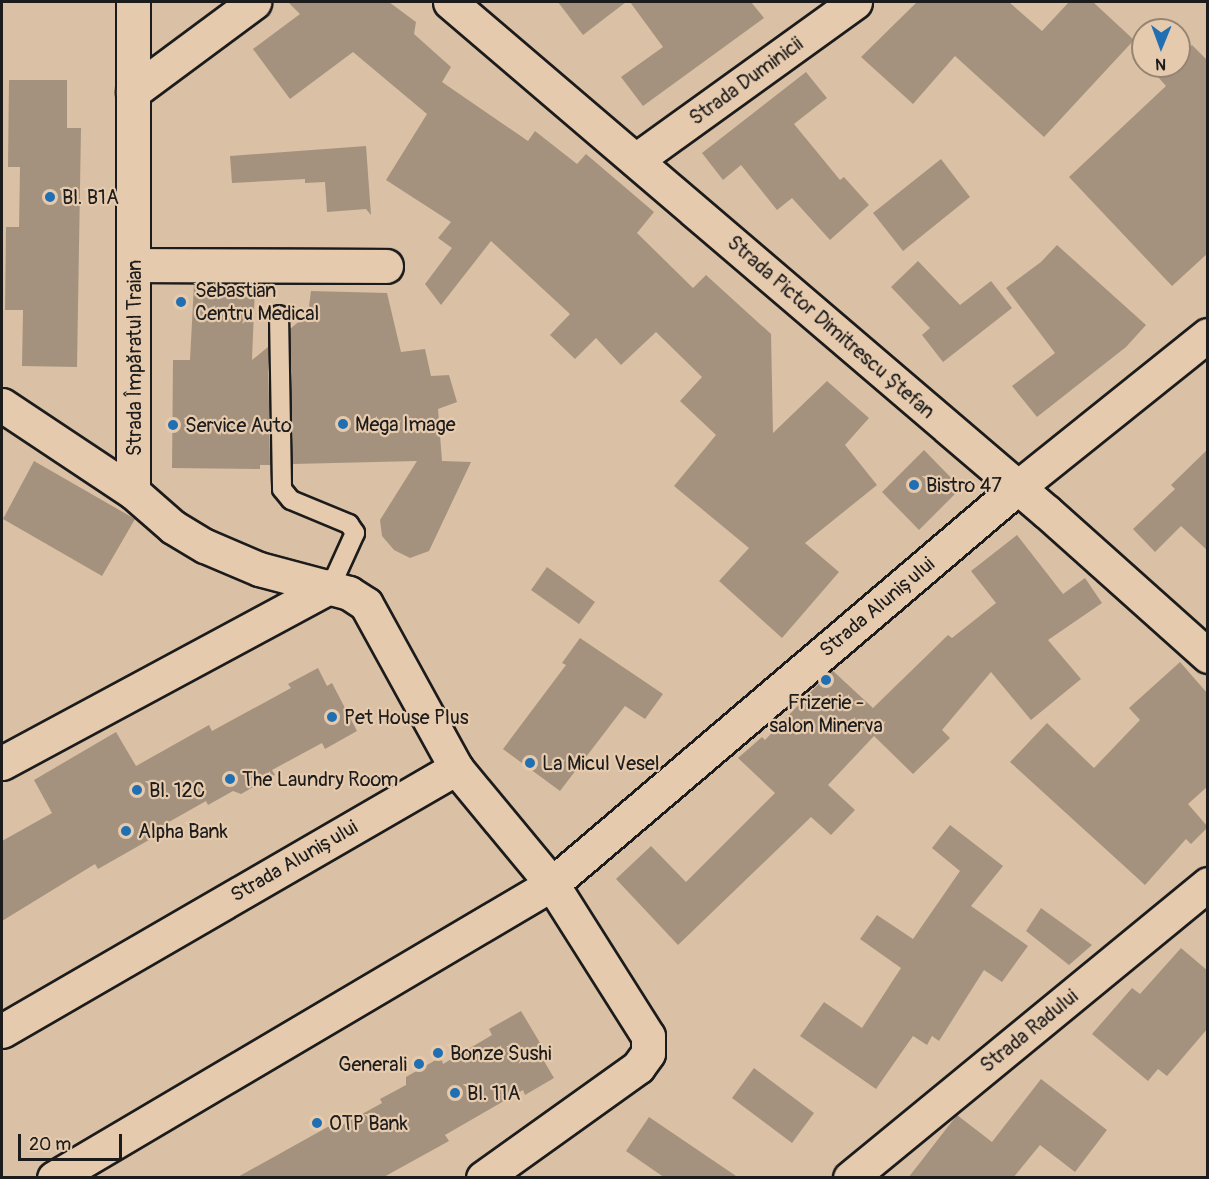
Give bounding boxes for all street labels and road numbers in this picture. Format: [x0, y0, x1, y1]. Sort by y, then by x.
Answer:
street label: Strada Duminicii [685, 32, 807, 130]
street label: Strada Pictor Dimitrescu Ștefan [722, 230, 940, 424]
street label: Strada Împăratul Traian [122, 260, 146, 456]
street label: Strada Alunișului [815, 552, 939, 662]
street label: Strada Alunișului [226, 815, 362, 907]
street label: Strada Radului [975, 984, 1083, 1078]

